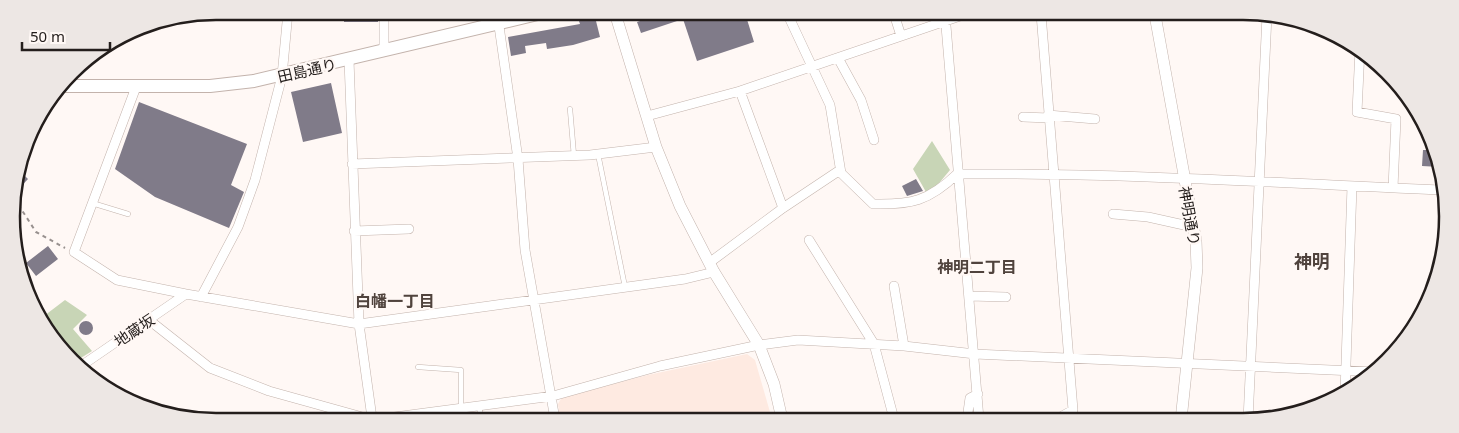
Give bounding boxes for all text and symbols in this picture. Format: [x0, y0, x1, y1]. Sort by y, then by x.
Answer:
scale bar [22, 20, 110, 52]
text: 50 m [30, 26, 65, 46]
street label: 田島通り [276, 54, 338, 86]
street label: 神明通り [1175, 185, 1205, 247]
district label: 神明 [1294, 249, 1330, 273]
district label: 神明二丁目 [937, 256, 1017, 278]
district label: 白幡一丁目 [355, 290, 435, 312]
street label: 地蔵坂 [110, 309, 158, 351]

